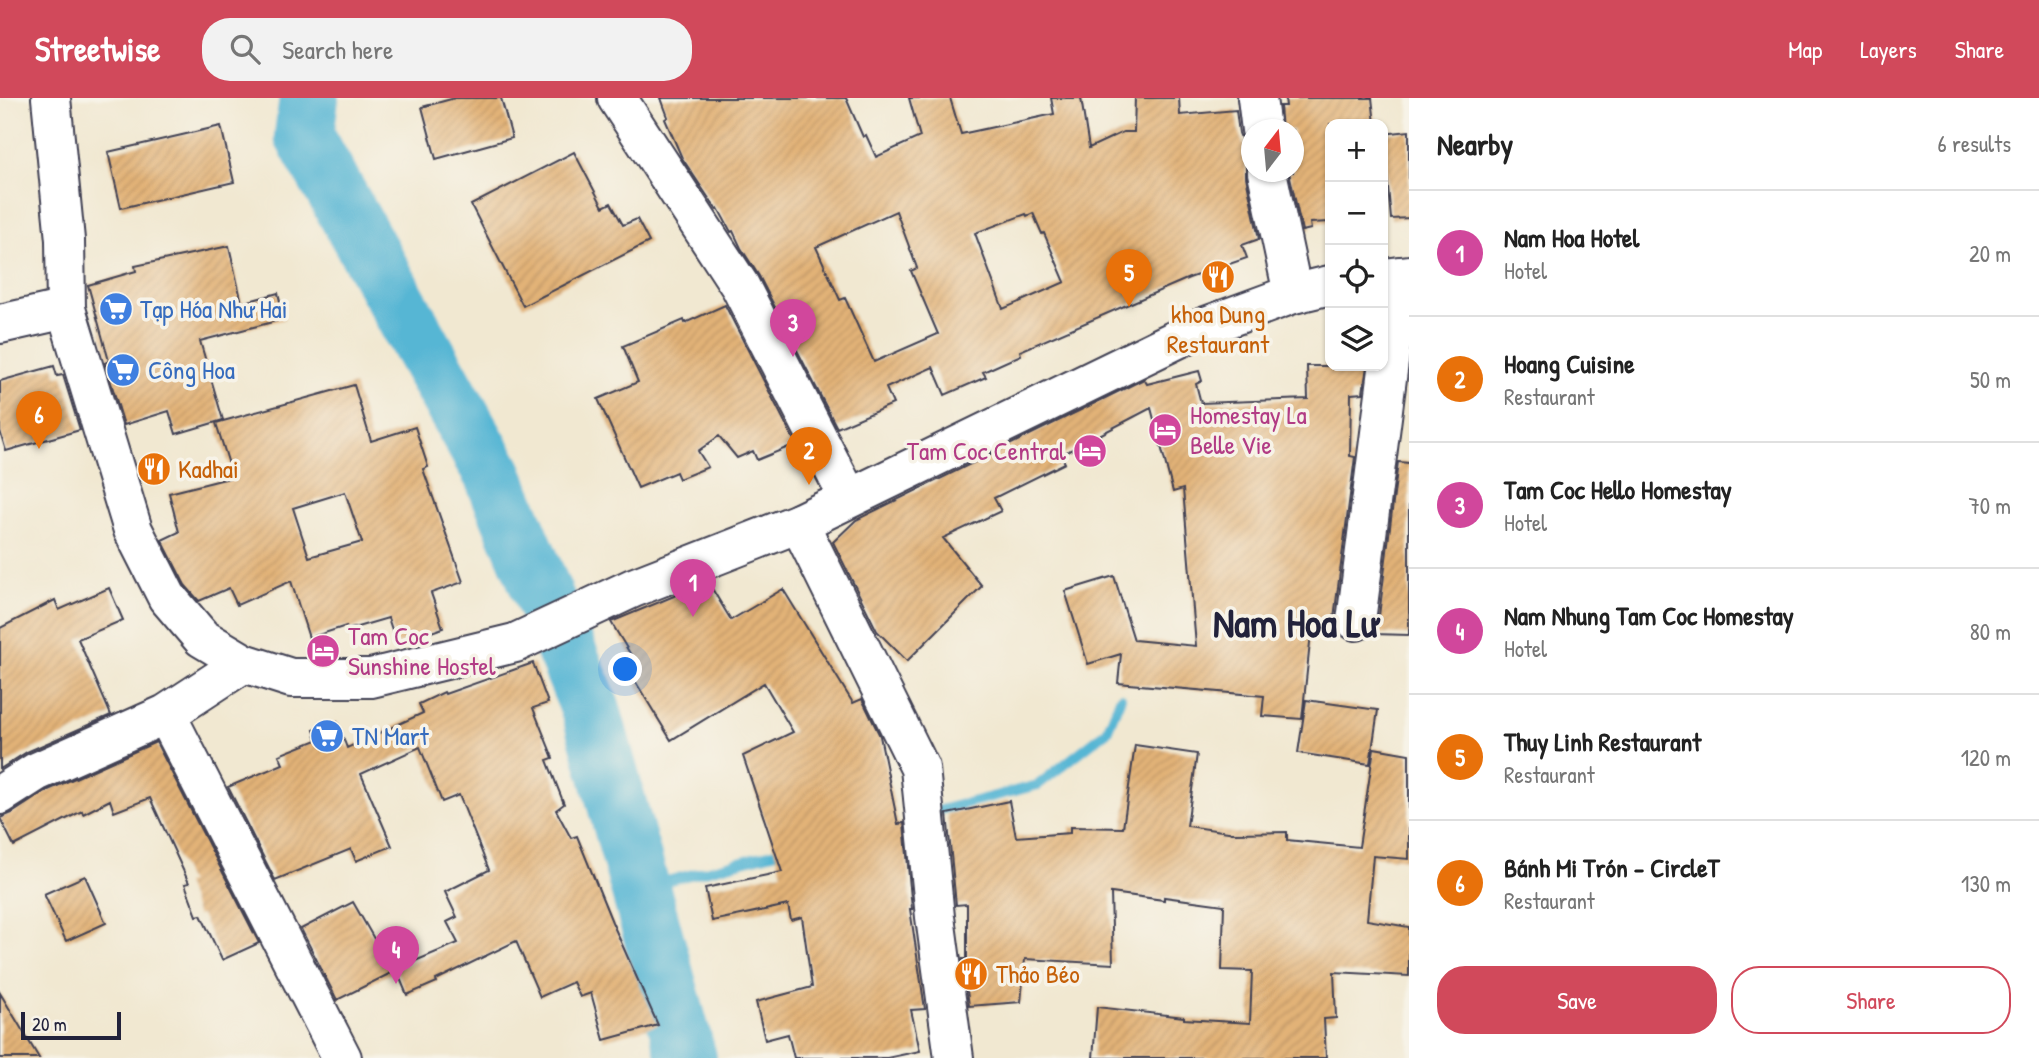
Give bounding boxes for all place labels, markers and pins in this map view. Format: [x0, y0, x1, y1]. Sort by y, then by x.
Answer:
pin: 5 [1106, 249, 1152, 307]
restaurant icon: khoa Dung Restaurant [1199, 258, 1237, 296]
supermarket icon: Tạp Hóa Như Hai [97, 290, 135, 328]
place label: Tạp Hóa Như Hai [140, 291, 288, 326]
place label: khoa Dung Restaurant [1167, 296, 1270, 361]
pin: 3 [770, 299, 816, 357]
supermarket icon: Công Hoa [104, 351, 142, 389]
place label: Công Hoa [148, 352, 235, 387]
pin: 6 [16, 391, 62, 449]
place label: Homestay La Belle Vie [1190, 397, 1307, 462]
hotel icon: Homestay La Belle Vie [1146, 411, 1184, 449]
pin: 2 [786, 427, 832, 485]
hotel icon: Tam Coc Central [1071, 432, 1109, 470]
place label: Tam Coc Central [907, 433, 1066, 468]
restaurant icon: Kadhai [135, 450, 173, 488]
place label: Kadhai [178, 451, 239, 486]
pin: 1 [670, 559, 716, 617]
place label: Tam Coc Sunshine Hostel [348, 618, 496, 683]
hotel icon: Tam Coc Sunshine Hostel [304, 632, 342, 670]
supermarket icon: TN Mart [308, 717, 346, 755]
place label: TN Mart [352, 718, 430, 753]
pin: 4 [373, 926, 419, 984]
restaurant icon: Thảo Béo [952, 955, 990, 993]
place label: Thảo Béo [996, 956, 1080, 991]

